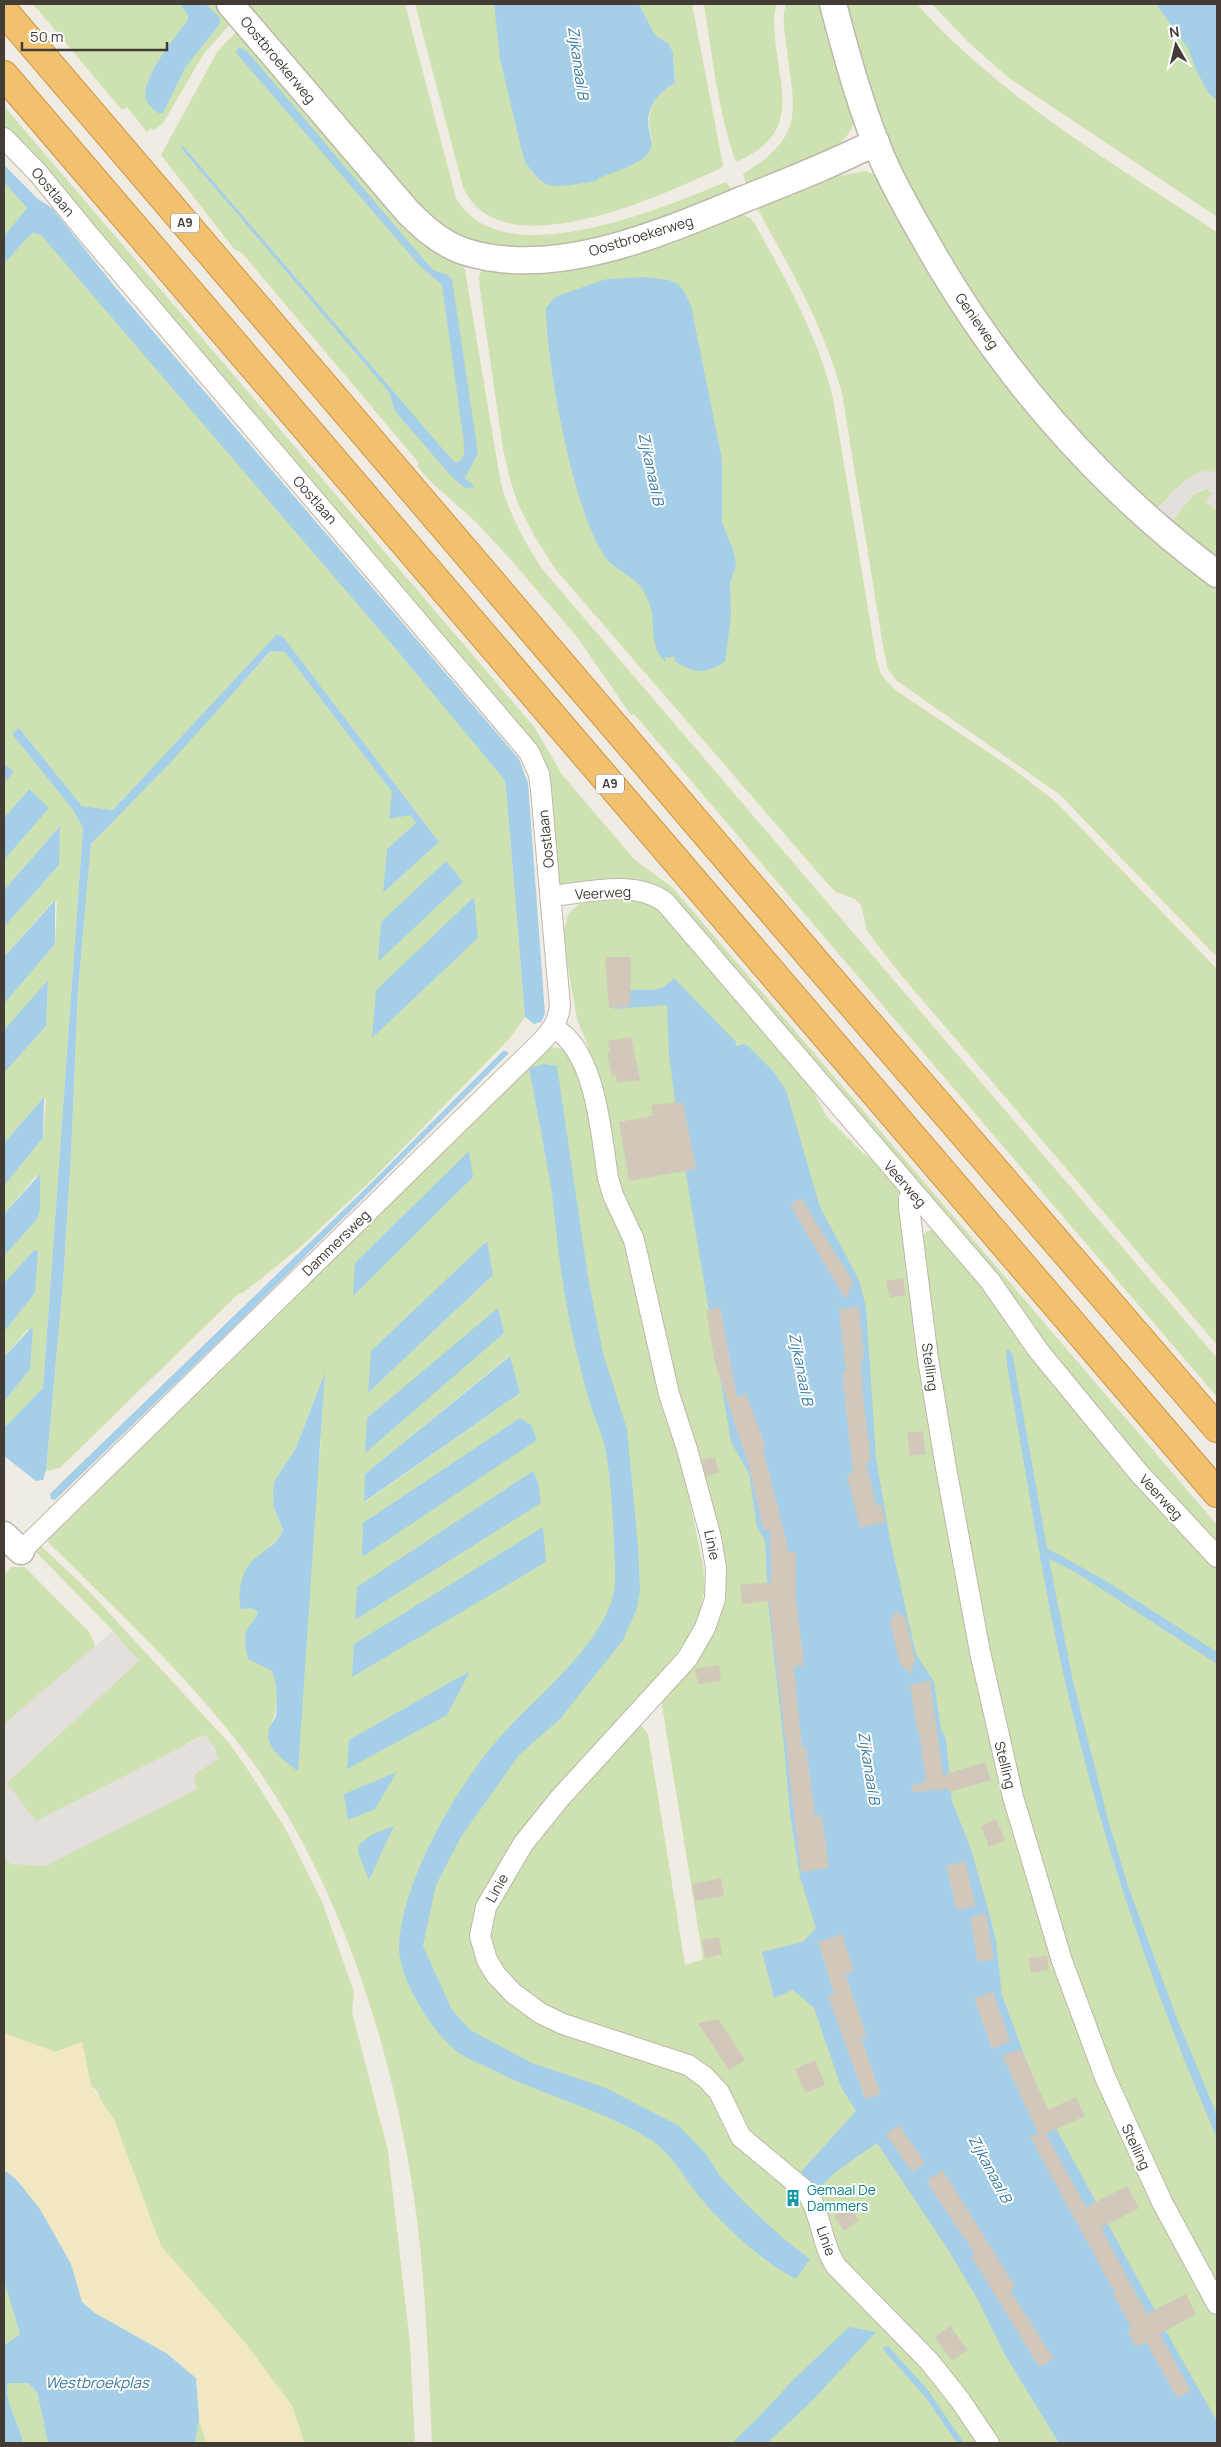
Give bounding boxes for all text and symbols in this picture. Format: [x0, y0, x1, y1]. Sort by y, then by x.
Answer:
street label: Oostbroekerweg [236, 12, 320, 107]
scale bar [22, 20, 168, 52]
north arrow [1151, 20, 1201, 70]
text: N [1168, 22, 1180, 42]
water label: Zijkanaal B [563, 25, 594, 103]
text: 50 m [30, 26, 64, 47]
street label: Oostlaan [27, 163, 79, 220]
street label: Oostbroekerweg [586, 211, 695, 260]
road number: A9 [171, 214, 199, 232]
street label: Genieweg [951, 289, 1004, 352]
water label: Zijkanaal B [634, 431, 670, 509]
street label: Oostlaan [289, 471, 342, 528]
road number: A9 [596, 774, 624, 794]
street label: Oostlaan [533, 809, 558, 869]
street label: Veerweg [575, 882, 631, 903]
street label: Veerweg [880, 1156, 931, 1211]
street label: Dammersweg [297, 1205, 374, 1280]
water label: Zijkanaal B [784, 1331, 819, 1409]
street label: Stelling [918, 1342, 943, 1392]
street label: Veerweg [1135, 1470, 1187, 1524]
street label: Linie [700, 1528, 725, 1562]
water label: Zijkanaal B [853, 1730, 886, 1808]
street label: Stelling [990, 1739, 1021, 1791]
street label: Linie [481, 1870, 512, 1906]
street label: Stelling [1118, 2121, 1155, 2173]
water label: Zijkanaal B [964, 2131, 1018, 2208]
place label: Gemaal De Dammers [807, 2180, 876, 2215]
building icon: Gemaal De Dammers [783, 2188, 803, 2208]
street label: Linie [812, 2223, 841, 2258]
water label: Westbroekplas [45, 2372, 150, 2393]

